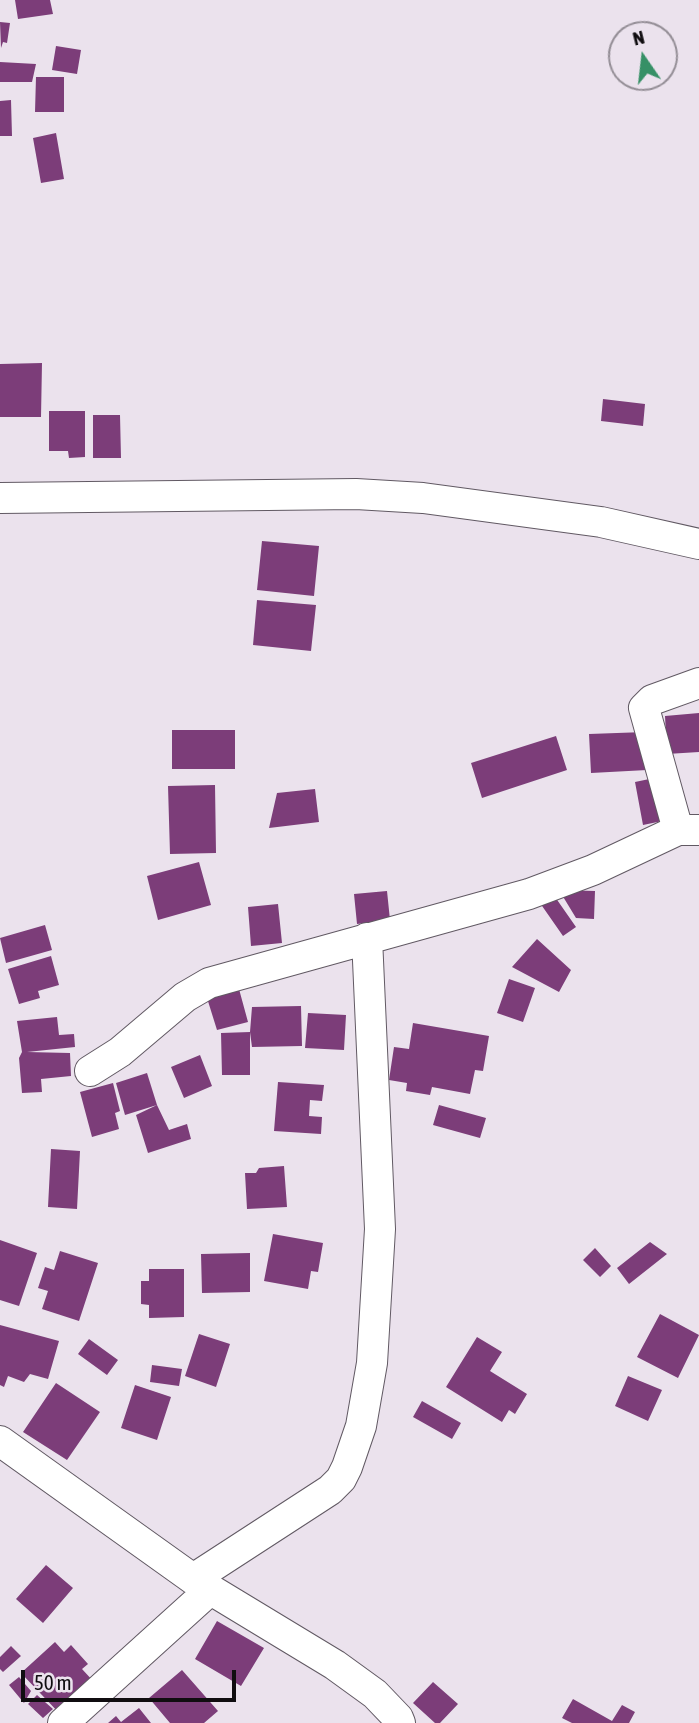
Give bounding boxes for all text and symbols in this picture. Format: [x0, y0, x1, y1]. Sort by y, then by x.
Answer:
north arrow [608, 21, 678, 91]
text: N [630, 26, 647, 50]
scale bar [24, 1656, 240, 1700]
text: 50 m [34, 1670, 72, 1694]

